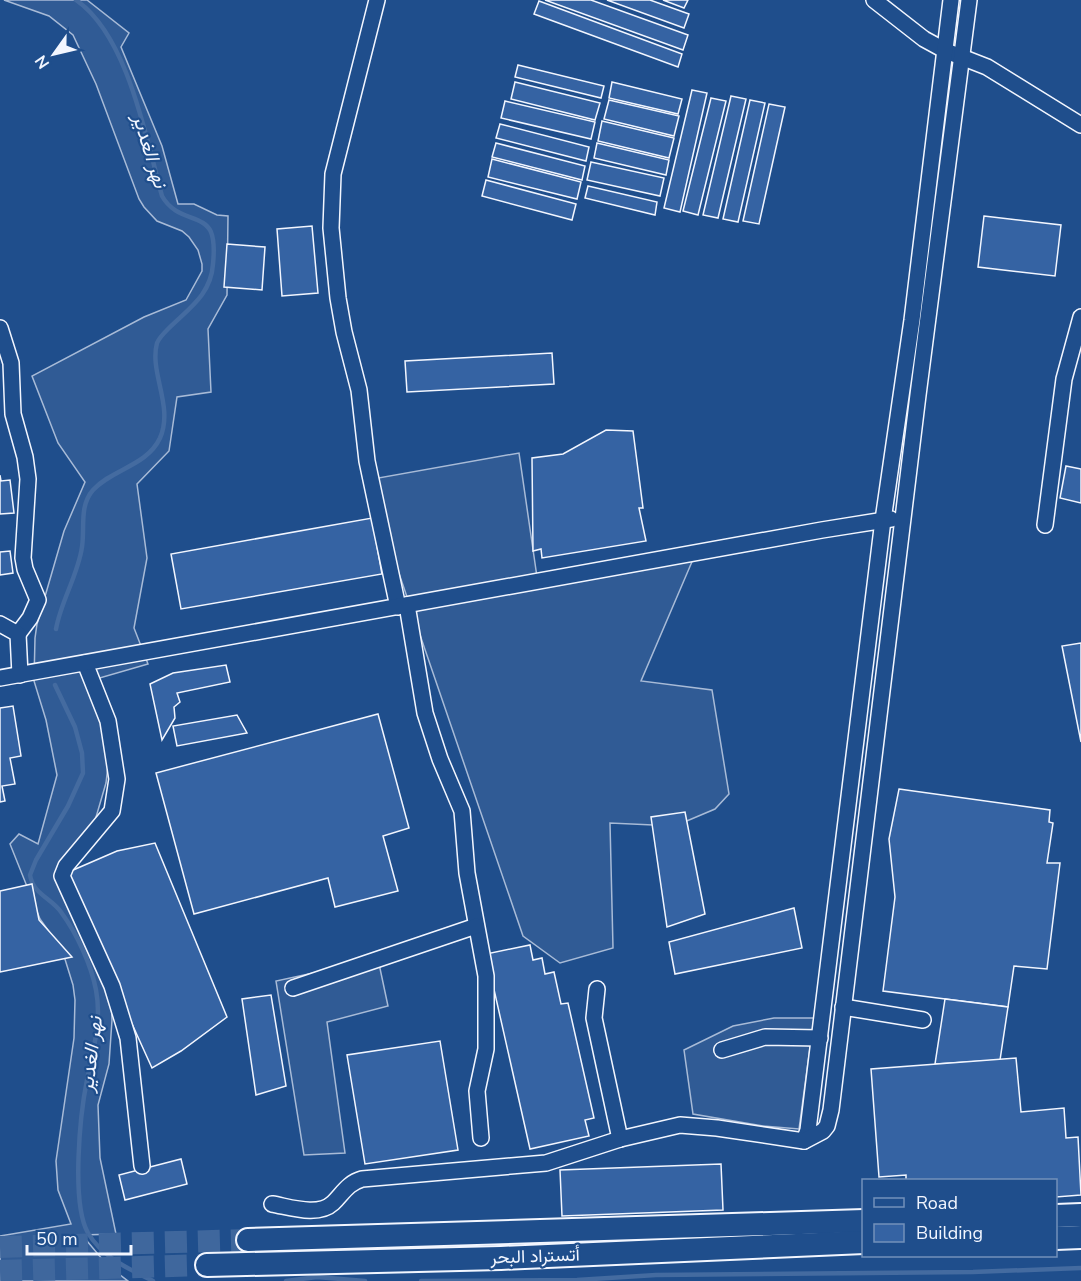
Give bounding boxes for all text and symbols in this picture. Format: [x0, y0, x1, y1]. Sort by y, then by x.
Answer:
north arrow [24, 24, 84, 84]
text: N [30, 51, 55, 73]
water label: نهر الغدير [125, 109, 174, 192]
water label: نهر الغدير [73, 1014, 109, 1095]
legend [862, 1179, 1057, 1257]
text: Road [916, 1191, 958, 1215]
scale bar [27, 1218, 130, 1256]
text: Building [916, 1221, 983, 1245]
text: 50 m [36, 1227, 78, 1251]
street label: أتستراد البحر [489, 1242, 580, 1270]

